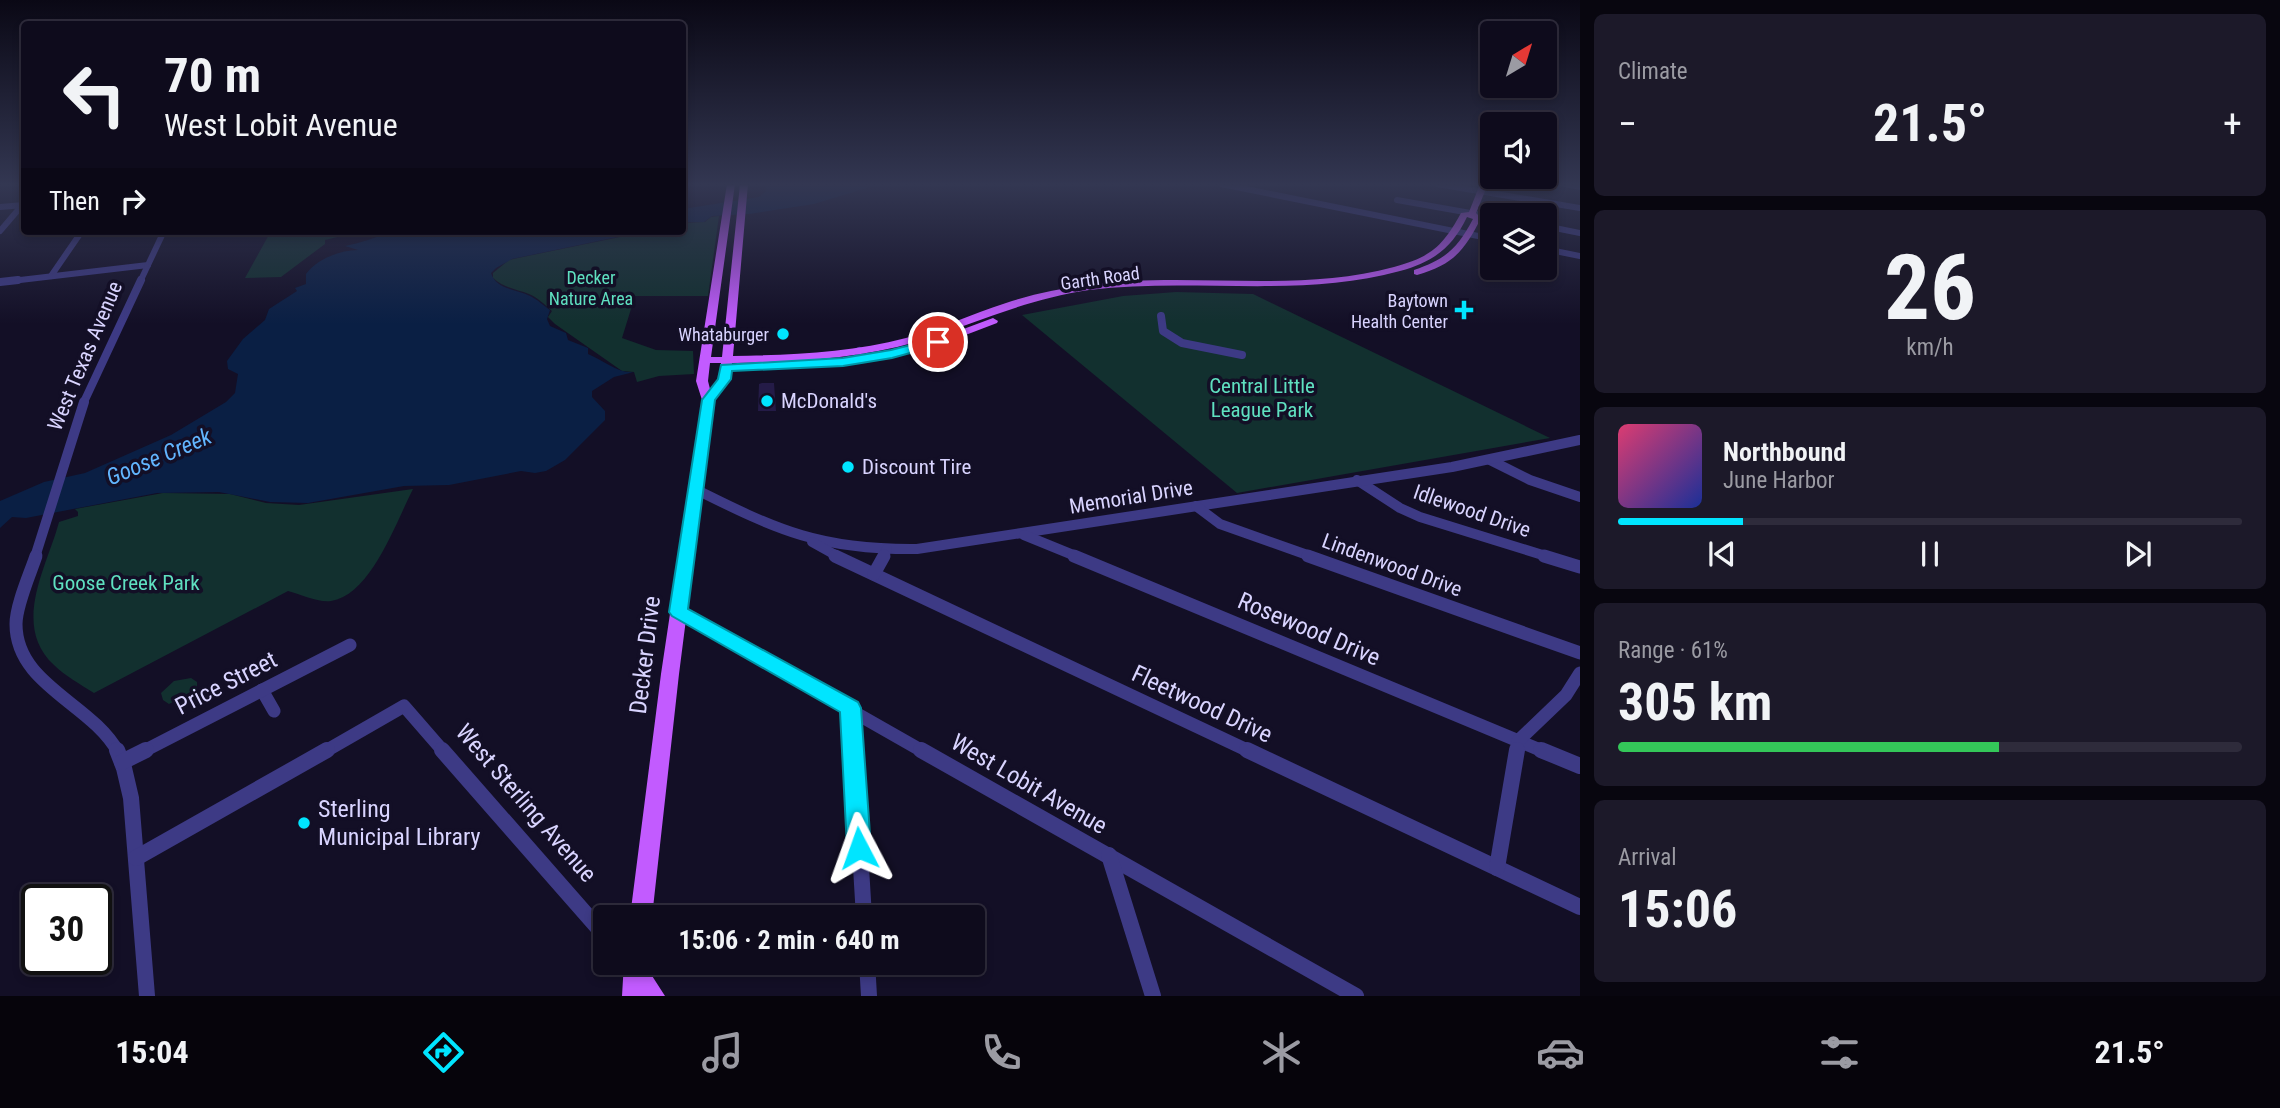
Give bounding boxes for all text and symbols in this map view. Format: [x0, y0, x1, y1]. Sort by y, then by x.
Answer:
north arrow [1480, 21, 1558, 98]
map controls [1480, 21, 1557, 280]
text: 70 m [164, 47, 261, 104]
icon: left [49, 49, 140, 140]
text: Climate [1618, 58, 1688, 85]
text: 21.5° [1873, 93, 1987, 154]
text: − [1618, 102, 1637, 146]
text: + [2223, 102, 2242, 146]
text: West Lobit Avenue [164, 106, 398, 144]
button: sound [1480, 112, 1557, 189]
icon: right [114, 182, 152, 220]
text: Then [49, 186, 100, 216]
button: layers [1480, 203, 1557, 280]
text: 26 [1884, 235, 1976, 341]
street label: Garth Road [1059, 262, 1141, 294]
park label: Decker Nature Area [549, 267, 633, 309]
street label: West Texas Avenue [43, 278, 127, 434]
place label: Baytown Health Center [1351, 290, 1449, 332]
marker: Baytown Health Center [1454, 300, 1474, 320]
pin [908, 312, 968, 372]
icon: arrive [919, 323, 957, 361]
place label: Whataburger [678, 324, 770, 345]
marker: Whataburger [775, 326, 791, 342]
text: km/h [1906, 334, 1954, 361]
park label: Central Little League Park [1209, 374, 1315, 422]
place label: McDonald's [781, 389, 877, 413]
marker: McDonald's [759, 393, 775, 409]
water label: Goose Creek [102, 422, 217, 491]
text: Northbound [1723, 437, 1846, 467]
place label: Discount Tire [862, 455, 972, 479]
marker: Discount Tire [840, 459, 856, 475]
text: June Harbor [1723, 467, 1835, 494]
street label: Memorial Drive [1067, 475, 1195, 519]
street label: Idlewood Drive [1410, 480, 1534, 542]
street label: Lindenwood Drive [1319, 529, 1465, 602]
icon: previous [1703, 535, 1741, 573]
icon: pause [1911, 535, 1949, 573]
icon: next [2119, 535, 2157, 573]
park label: Goose Creek Park [52, 571, 200, 595]
street label: Rosewood Drive [1234, 586, 1384, 672]
street label: Decker Drive [624, 594, 666, 716]
text: Range · 61% [1618, 637, 1728, 664]
street label: Price Street [171, 646, 281, 720]
street label: Fleetwood Drive [1127, 659, 1277, 749]
text: 305 km [1618, 672, 1772, 733]
street label: West Sterling Avenue [450, 718, 602, 888]
street label: West Lobit Avenue [946, 728, 1112, 840]
place label: Sterling Municipal Library [318, 795, 480, 851]
position arrow [822, 811, 896, 885]
marker: Sterling Municipal Library [296, 815, 312, 831]
text: Arrival [1618, 844, 1677, 871]
text: 15:06 [1618, 879, 1737, 940]
speed limit sign: 30 [21, 884, 112, 975]
text: 15:06 · 2 min · 640 m [679, 925, 899, 955]
icon: directions [419, 1028, 468, 1077]
icon: music [698, 1028, 747, 1077]
icon: phone [977, 1028, 1026, 1077]
icon: climate [1257, 1028, 1306, 1077]
icon: car [1536, 1028, 1585, 1077]
icon: filters [1815, 1028, 1864, 1077]
text: 15:04 [115, 1033, 189, 1071]
text: 21.5° [2095, 1033, 2165, 1071]

